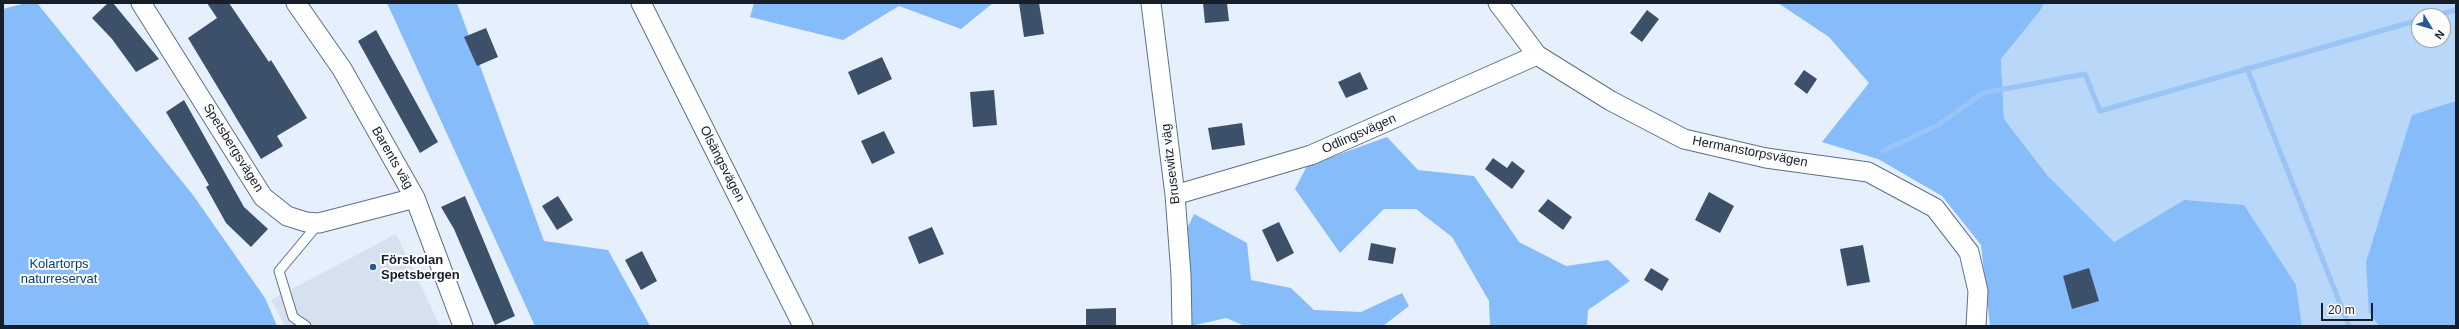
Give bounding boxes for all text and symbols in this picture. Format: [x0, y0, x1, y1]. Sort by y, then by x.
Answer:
north arrow [2411, 8, 2451, 48]
text: N [2432, 28, 2447, 42]
street label: Spetsbergsvägen [200, 101, 266, 195]
street label: Odlingsvägen [1320, 111, 1398, 157]
street label: Olsängsvägen [696, 123, 748, 205]
street label: Brusewitz väg [1158, 123, 1184, 205]
street label: Barents väg [368, 124, 416, 192]
street label: Hermanstorpsvägen [1691, 133, 1809, 171]
place label: Förskolan Spetsbergen [381, 252, 460, 283]
park label: Kolartorps naturreservat [21, 256, 97, 287]
marker: Förskolan Spetsbergen [368, 262, 378, 272]
scale bar [2323, 295, 2375, 321]
text: 20 m [2328, 303, 2355, 317]

